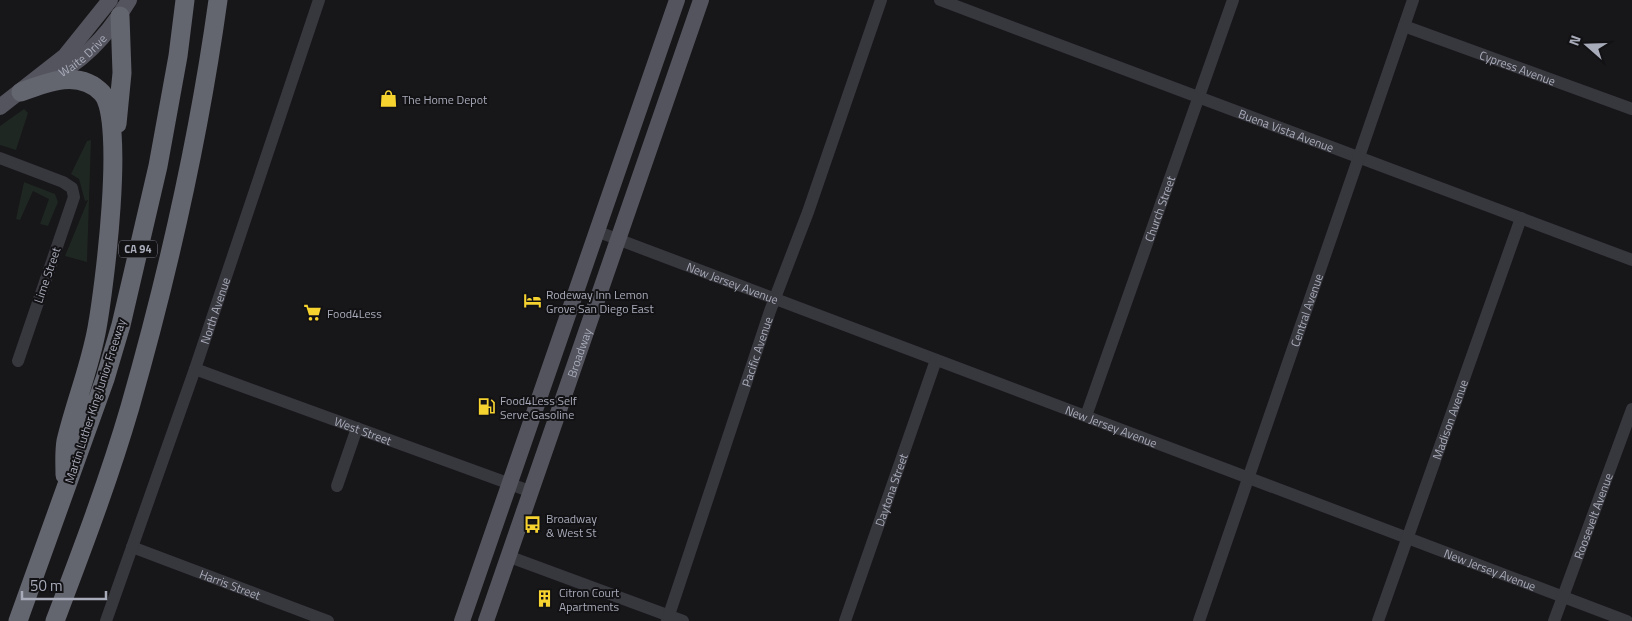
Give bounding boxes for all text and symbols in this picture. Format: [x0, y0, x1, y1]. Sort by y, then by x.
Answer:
north arrow [1562, 20, 1612, 70]
street label: Waite Drive [54, 29, 111, 81]
text: N [1563, 32, 1586, 49]
street label: Cypress Avenue [1477, 45, 1559, 90]
shop icon: The Home Depot [378, 89, 398, 109]
place label: The Home Depot [402, 90, 488, 109]
street label: Buena Vista Avenue [1236, 104, 1337, 157]
street label: Church Street [1139, 172, 1180, 244]
road number: CA 94 [119, 240, 157, 258]
street label: Lime Street [29, 244, 66, 306]
street label: New Jersey Avenue [684, 257, 781, 309]
street label: Central Avenue [1285, 271, 1328, 349]
street label: North Avenue [195, 275, 235, 346]
place label: Rodeway Inn Lemon Grove San Diego East [546, 285, 654, 318]
hotel icon: Rodeway Inn Lemon Grove San Diego East [522, 291, 542, 311]
supermarket icon: Food4Less [303, 303, 323, 323]
place label: Food4Less [327, 304, 382, 323]
street label: Pacific Avenue [736, 314, 777, 389]
street label: Martin Luther King Junior Freeway [59, 316, 131, 485]
street label: Broadway [562, 325, 596, 380]
street label: Madison Avenue [1427, 377, 1473, 462]
place label: Food4Less Self Serve Gasoline [500, 391, 577, 424]
fuel station icon: Food4Less Self Serve Gasoline [476, 397, 496, 417]
street label: New Jersey Avenue [1063, 400, 1160, 452]
street label: West Street [332, 411, 395, 450]
street label: Daytona Street [869, 450, 913, 529]
street label: Roosevelt Avenue [1568, 470, 1617, 562]
place label: Broadway & West St [546, 509, 597, 542]
bus stop icon: Broadway & West St [522, 515, 542, 535]
street label: New Jersey Avenue [1441, 543, 1539, 595]
street label: Harris Street [197, 564, 264, 605]
scale bar [22, 568, 106, 600]
text: 50 m [30, 574, 63, 597]
place label: Citron Court Apartments [559, 583, 620, 616]
building icon: Citron Court Apartments [535, 589, 555, 609]

